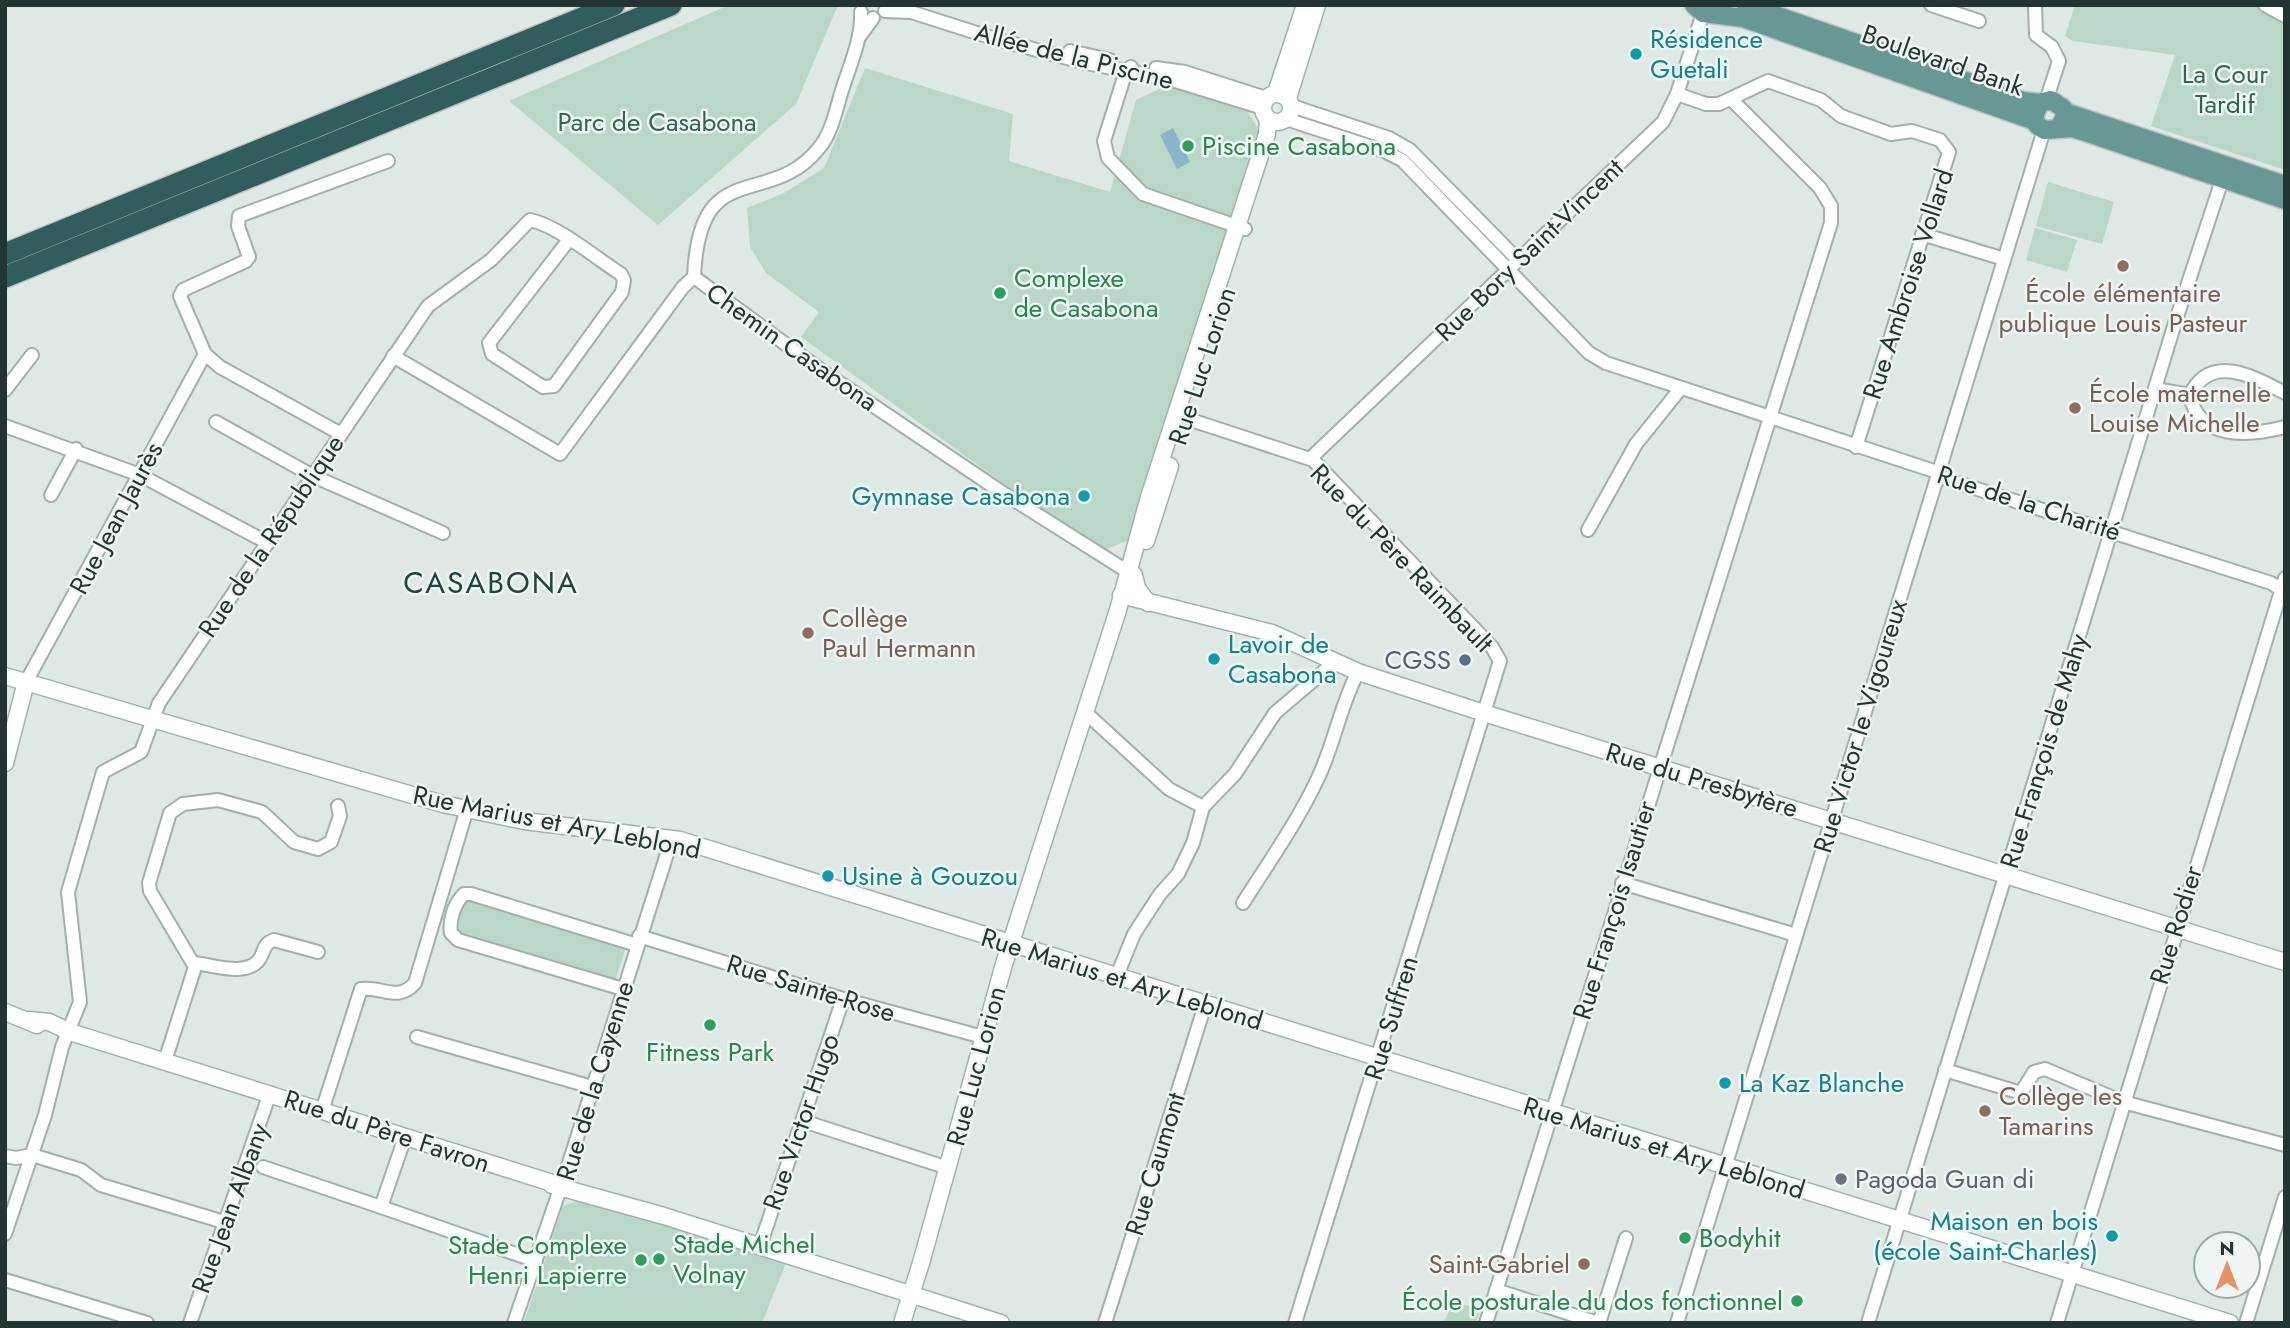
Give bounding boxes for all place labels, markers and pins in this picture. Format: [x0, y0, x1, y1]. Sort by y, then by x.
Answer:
place label: Résidence Guetali [1650, 20, 1763, 88]
marker: Résidence Guetali [1628, 46, 1644, 62]
place label: Piscine Casabona [1202, 127, 1396, 165]
marker: Piscine Casabona [1180, 138, 1196, 154]
marker: École élémentaire publique Louis Pasteur [2115, 258, 2131, 274]
place label: Complexe de Casabona [1014, 259, 1158, 327]
place label: École élémentaire publique Louis Pasteur [1999, 274, 2248, 342]
marker: Complexe de Casabona [992, 285, 1008, 301]
place label: École maternelle Louise Michelle [2089, 374, 2271, 442]
marker: École maternelle Louise Michelle [2067, 400, 2083, 416]
place label: Gymnase Casabona [851, 477, 1070, 515]
marker: Gymnase Casabona [1076, 488, 1092, 504]
place label: Collège Paul Hermann [822, 599, 976, 667]
marker: Collège Paul Hermann [800, 625, 816, 641]
place label: Lavoir de Casabona [1228, 625, 1336, 693]
place label: CGSS [1385, 641, 1451, 679]
marker: Lavoir de Casabona [1206, 651, 1222, 667]
marker: CGSS [1457, 652, 1473, 668]
place label: Usine à Gouzou [842, 857, 1018, 895]
marker: Usine à Gouzou [820, 868, 836, 884]
marker: Fitness Park [702, 1017, 718, 1033]
place label: Fitness Park [646, 1033, 775, 1071]
place label: La Kaz Blanche [1739, 1064, 1904, 1102]
marker: La Kaz Blanche [1717, 1075, 1733, 1091]
place label: Collège les Tamarins [1999, 1077, 2122, 1145]
marker: Collège les Tamarins [1977, 1103, 1993, 1119]
place label: Pagoda Guan di [1855, 1160, 2034, 1198]
marker: Pagoda Guan di [1833, 1171, 1849, 1187]
place label: Maison en bois (école Saint-Charles) [1873, 1202, 2098, 1270]
place label: Bodyhit [1699, 1219, 1781, 1257]
place label: Stade Michel Volnay [673, 1225, 815, 1293]
place label: Stade Complexe Henri Lapierre [448, 1226, 627, 1294]
marker: Maison en bois (école Saint-Charles) [2104, 1228, 2120, 1244]
marker: Bodyhit [1677, 1230, 1693, 1246]
place label: Saint-Gabriel [1429, 1245, 1570, 1283]
marker: Stade Michel Volnay [651, 1251, 667, 1267]
marker: Stade Complexe Henri Lapierre [633, 1252, 649, 1268]
marker: Saint-Gabriel [1576, 1256, 1592, 1272]
place label: École posturale du dos fonctionnel [1402, 1282, 1783, 1320]
marker: École posturale du dos fonctionnel [1789, 1293, 1805, 1309]

